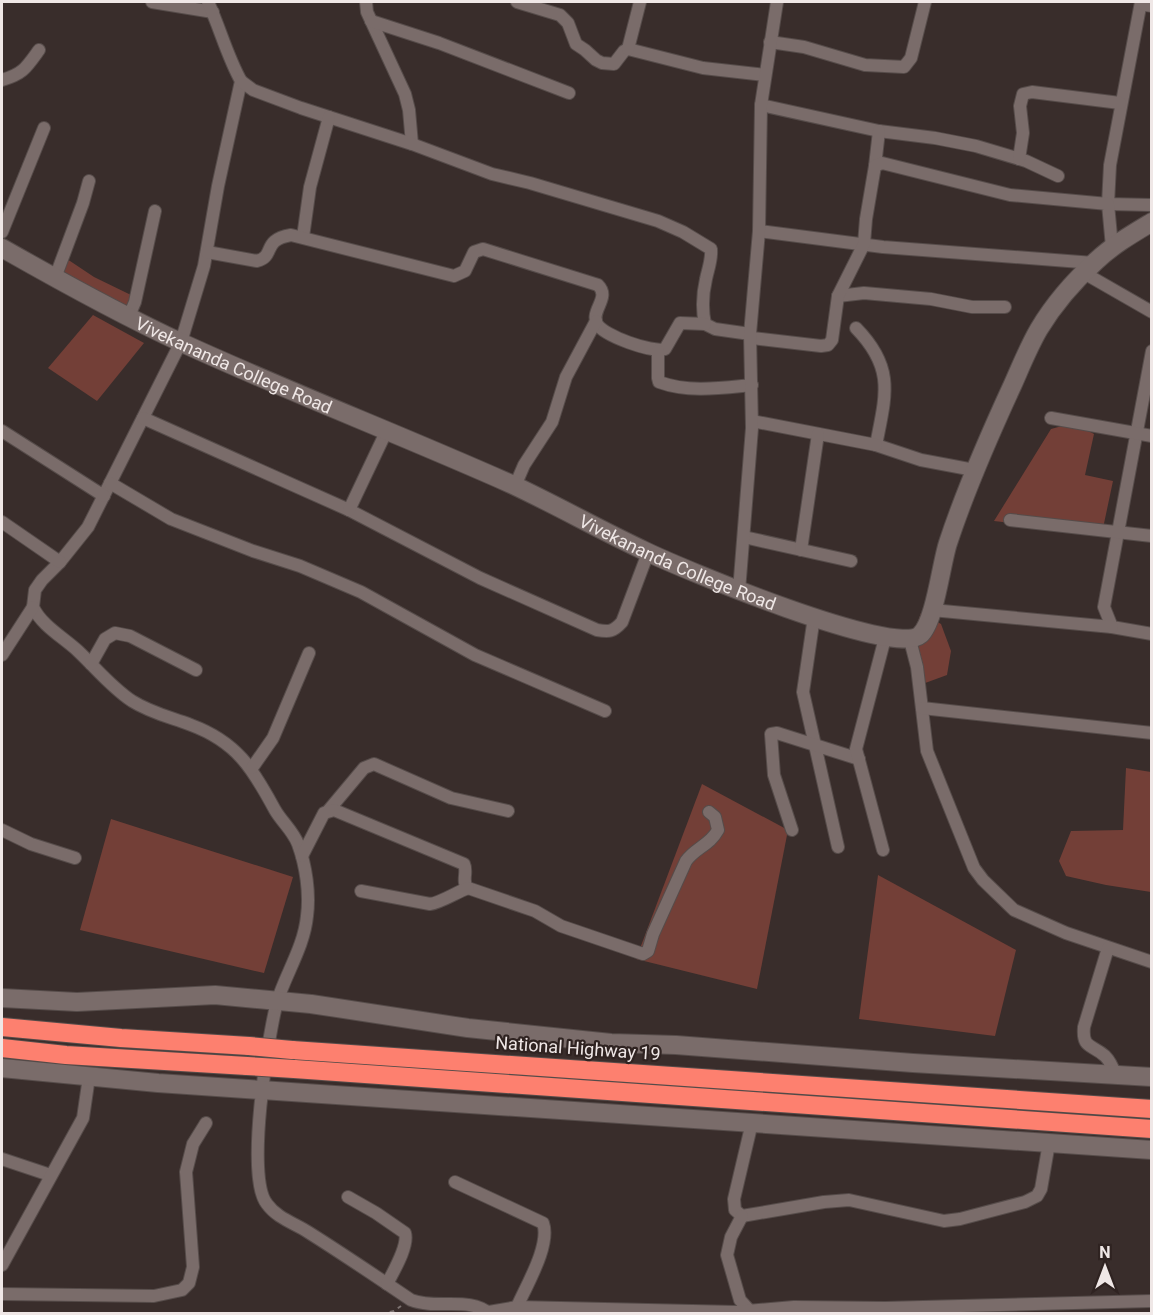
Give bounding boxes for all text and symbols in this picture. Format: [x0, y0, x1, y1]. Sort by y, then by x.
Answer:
street label: Vivekananda College Road [132, 312, 335, 417]
street label: Vivekananda College Road [576, 510, 779, 614]
street label: National Highway 19 [495, 1032, 661, 1064]
north arrow [1075, 1237, 1135, 1297]
text: N [1099, 1243, 1111, 1262]

